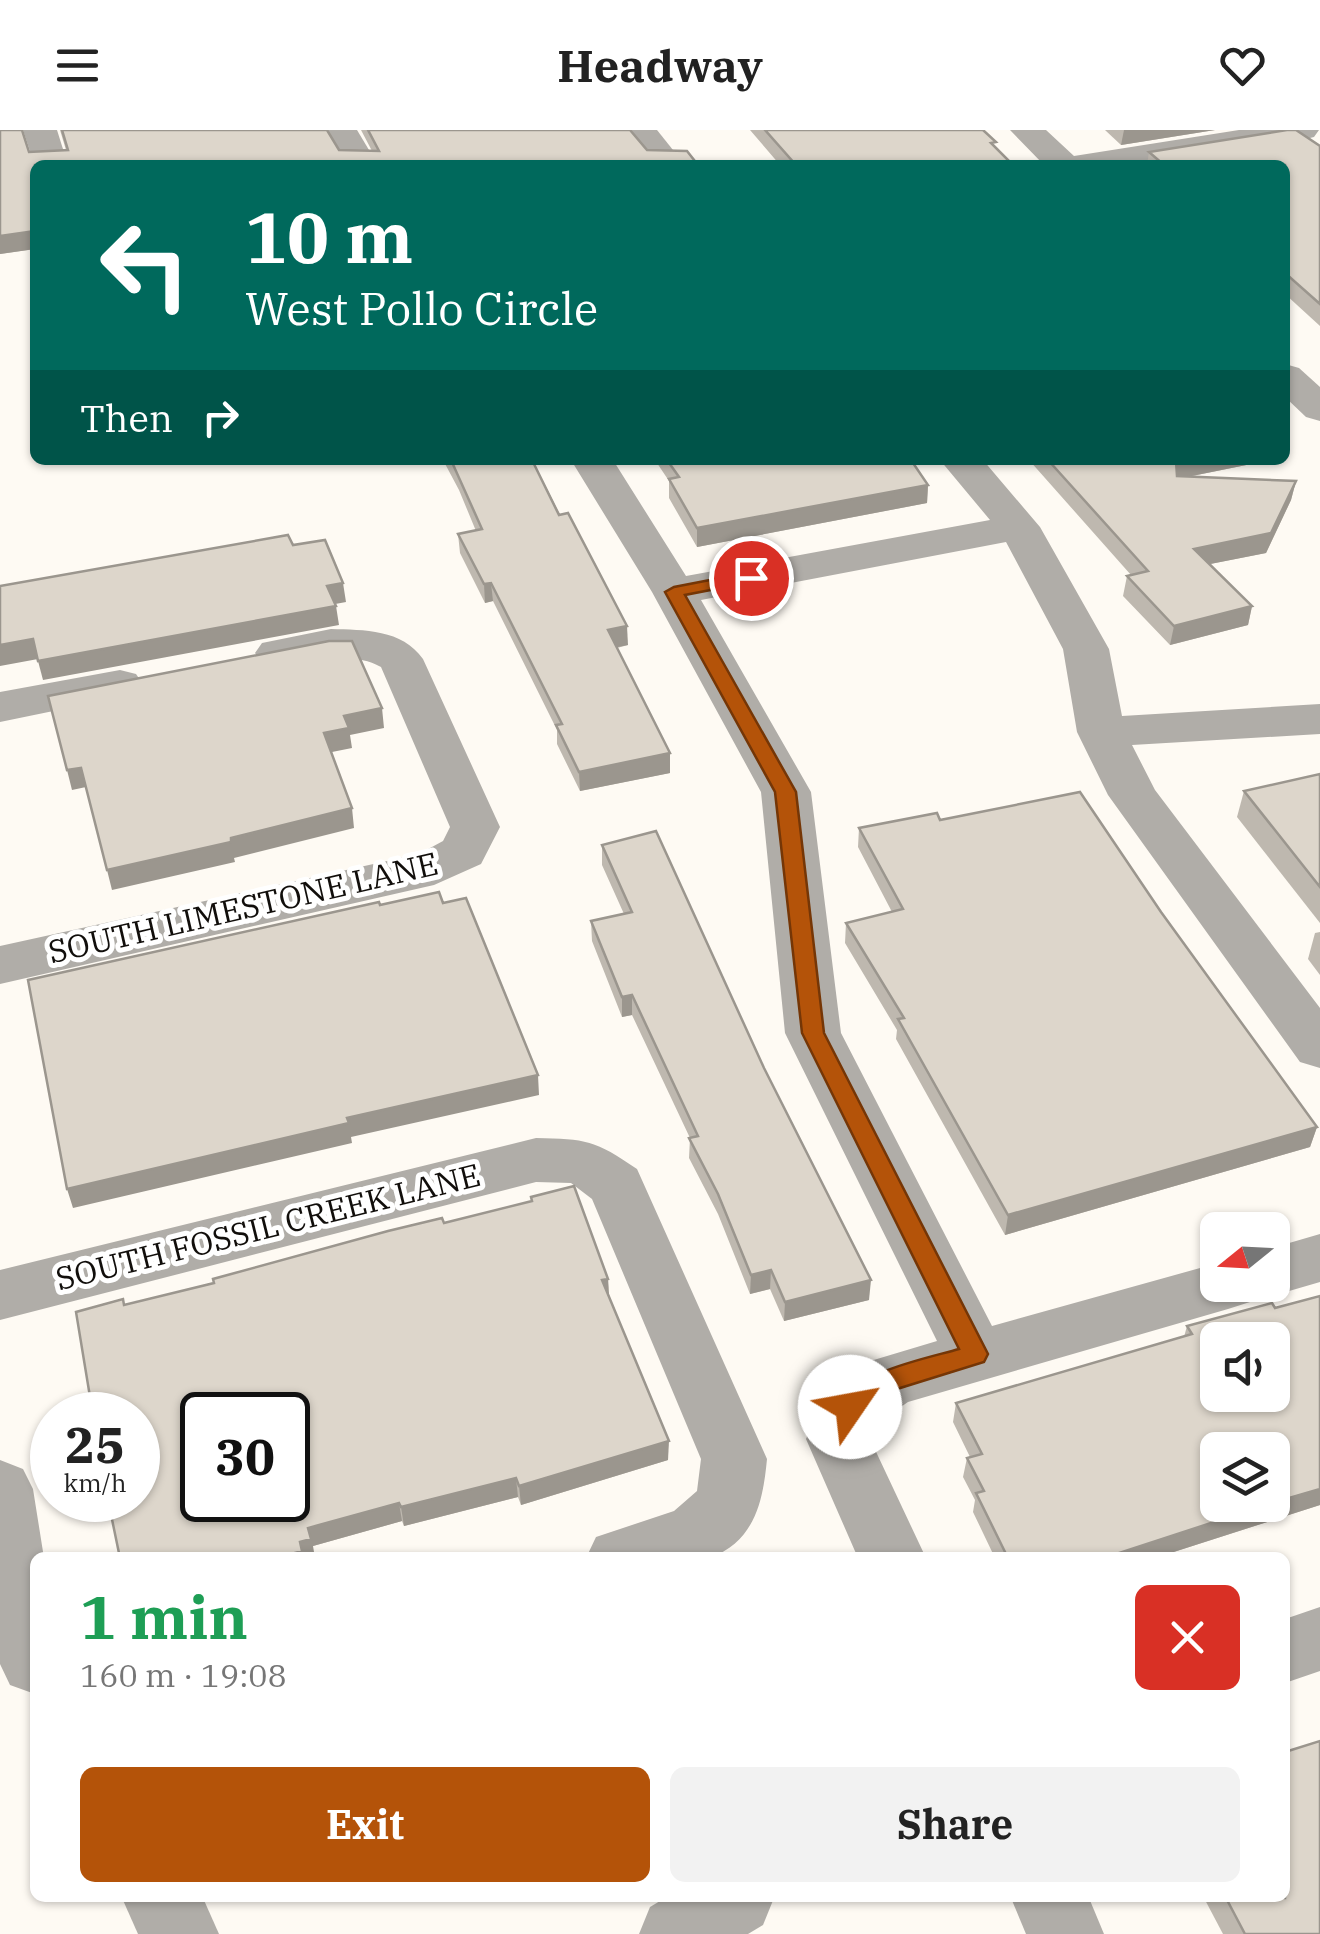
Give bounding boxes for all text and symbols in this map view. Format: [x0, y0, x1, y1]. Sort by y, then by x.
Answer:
text: Headway [557, 36, 763, 94]
icon: menu [50, 38, 105, 93]
icon: heart [1215, 38, 1270, 93]
text: 10 m [245, 191, 413, 282]
icon: left [80, 200, 210, 330]
text: West Pollo Circle [245, 279, 598, 337]
icon: right [193, 390, 248, 445]
text: Then [80, 393, 173, 442]
pin [709, 536, 794, 621]
icon: arrive [724, 551, 779, 606]
street label: SOUTH LIMESTONE LANE [44, 842, 442, 972]
street label: SOUTH FOSSIL CREEK LANE [51, 1153, 484, 1299]
north arrow [1200, 1212, 1290, 1302]
map controls [1200, 1212, 1290, 1522]
button: sound [1200, 1322, 1290, 1412]
position arrow [798, 1355, 902, 1459]
speed limit sign: 30 [180, 1392, 310, 1522]
text: 25 [65, 1412, 125, 1477]
button: layers [1200, 1432, 1290, 1522]
text: km/h [63, 1466, 127, 1499]
text: 1 min [80, 1577, 248, 1656]
button: close [1135, 1585, 1240, 1690]
text: 160 m · 19:08 [80, 1654, 287, 1696]
button: Exit [80, 1767, 650, 1882]
button: Share [670, 1767, 1240, 1882]

